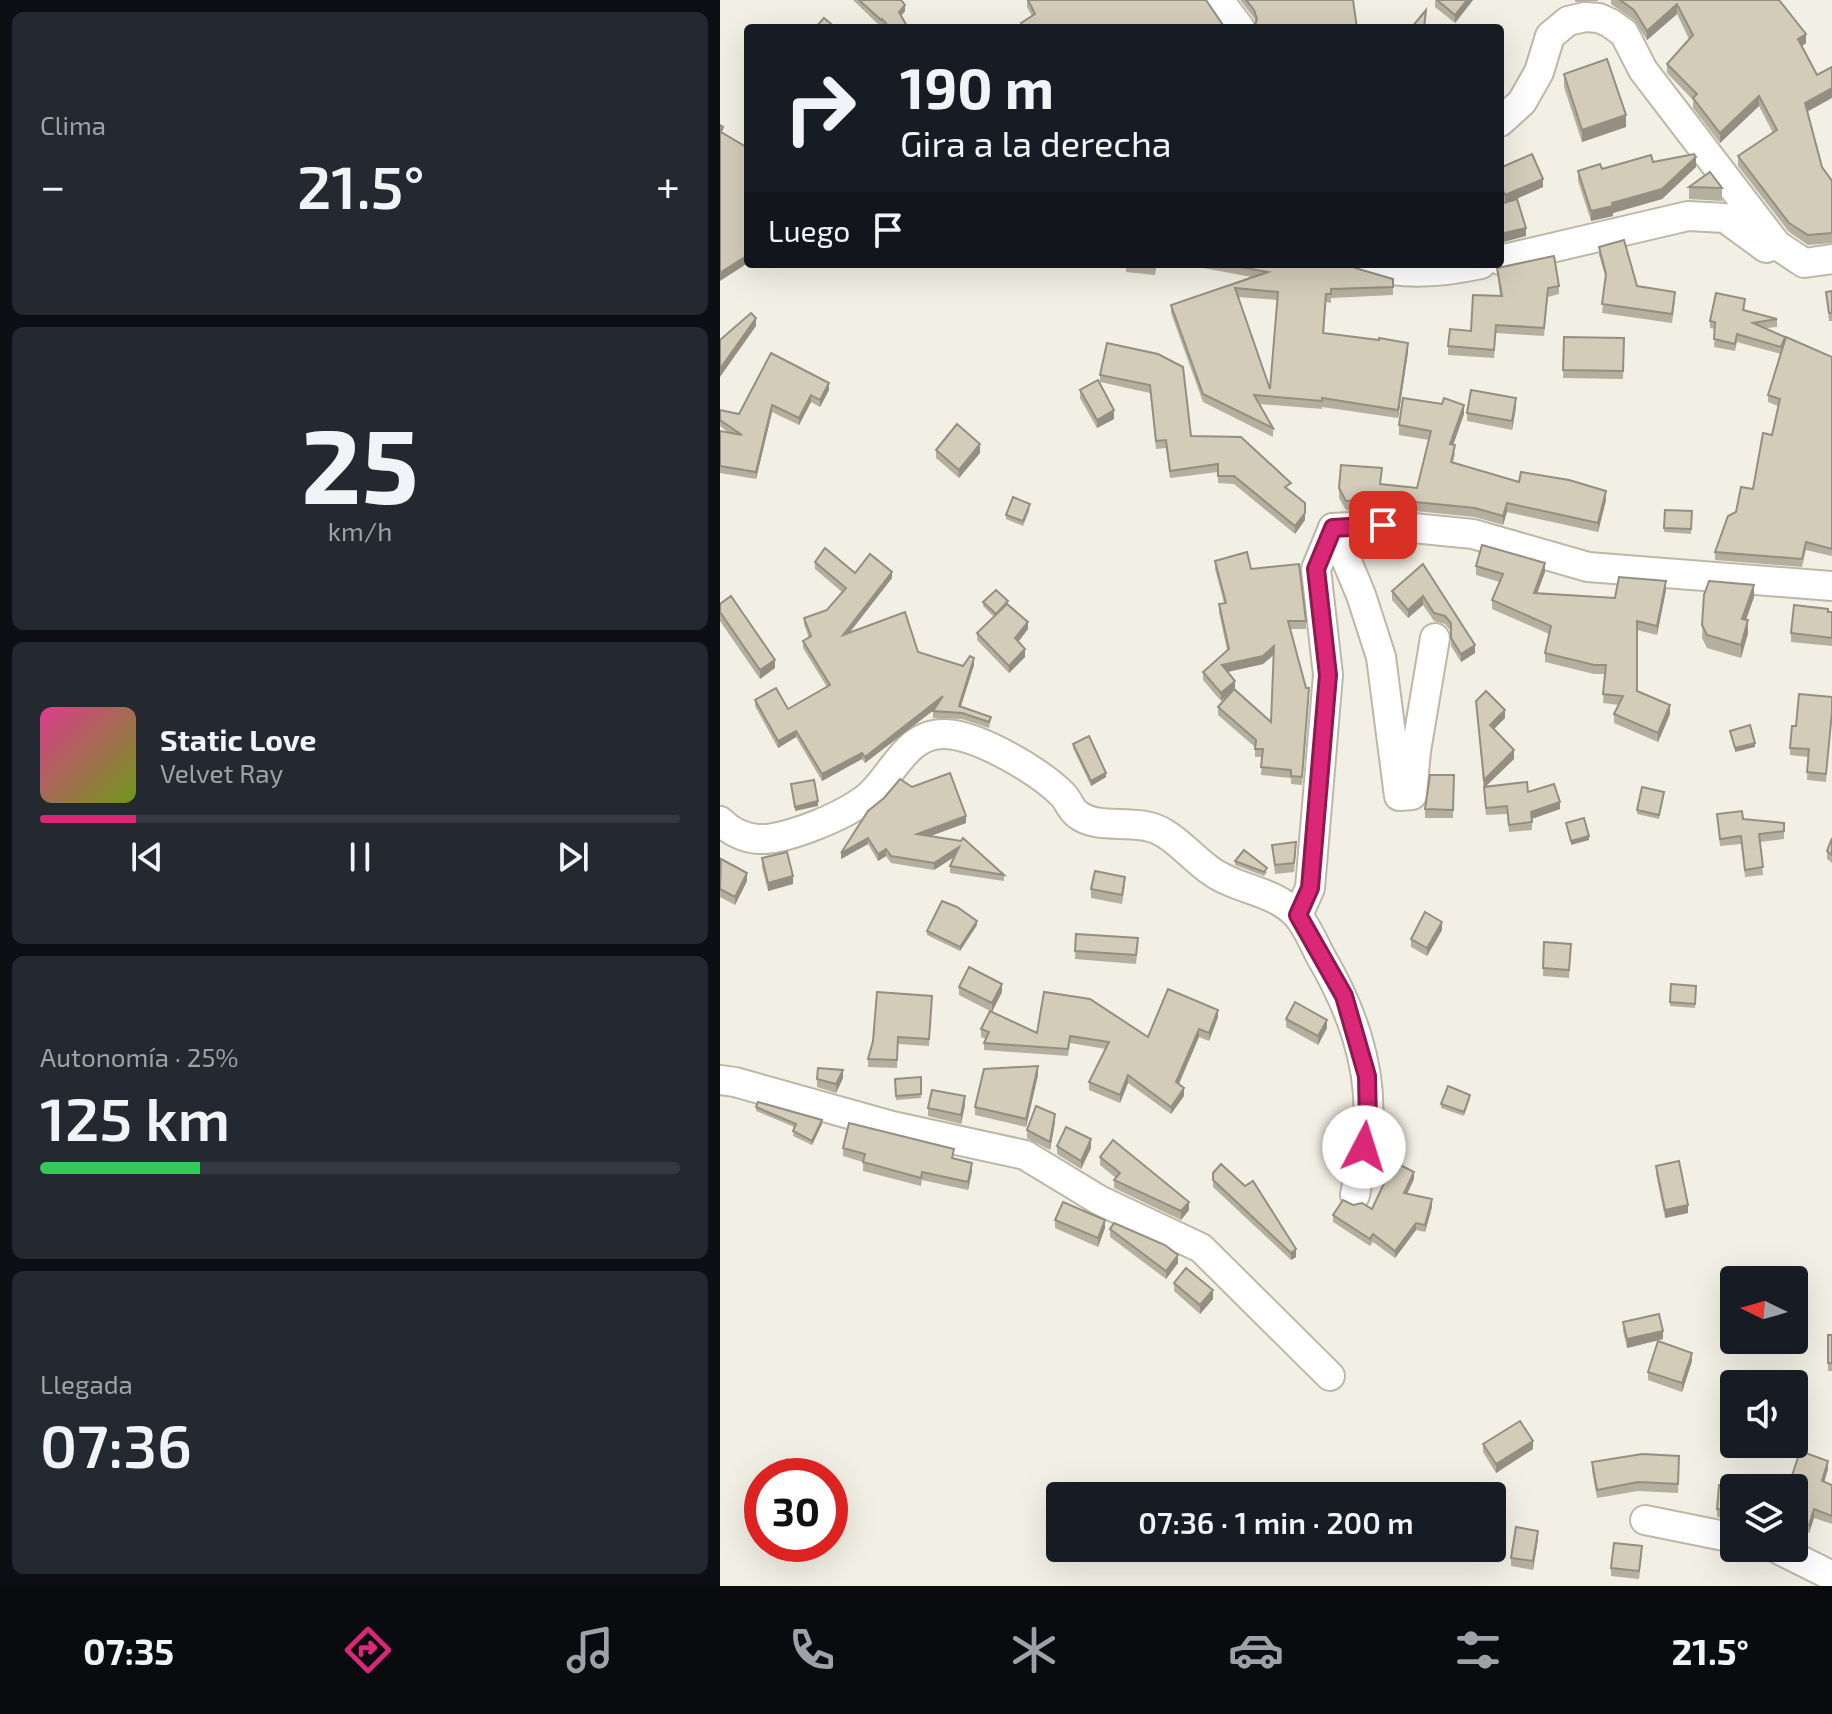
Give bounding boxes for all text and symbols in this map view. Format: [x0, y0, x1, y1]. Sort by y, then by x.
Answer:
text: 190 m [900, 53, 1054, 120]
icon: right [768, 56, 872, 160]
text: Clima [40, 109, 106, 140]
text: Gira a la derecha [900, 121, 1172, 164]
text: 21.5° [297, 149, 425, 221]
text: − [40, 158, 66, 211]
text: + [656, 158, 680, 211]
icon: arrive [866, 208, 910, 252]
text: Luego [768, 212, 850, 248]
text: 25 [301, 400, 419, 525]
pin [1349, 491, 1417, 559]
icon: arrive [1361, 503, 1405, 547]
text: km/h [328, 515, 392, 546]
text: Static Love [160, 721, 316, 757]
text: Velvet Ray [160, 757, 283, 788]
icon: previous [125, 835, 169, 879]
icon: pause [338, 835, 382, 879]
icon: next [551, 835, 595, 879]
text: Autonomía · 25% [40, 1041, 239, 1072]
text: 125 km [40, 1081, 230, 1153]
position arrow [1322, 1105, 1406, 1189]
north arrow [1720, 1266, 1808, 1354]
map controls [1720, 1266, 1808, 1562]
text: Llegada [40, 1368, 133, 1399]
button: sound [1720, 1370, 1808, 1458]
text: 07:36 [40, 1408, 192, 1480]
speed limit sign: 30 [744, 1458, 848, 1562]
button: layers [1720, 1474, 1808, 1562]
text: 07:36 · 1 min · 200 m [1138, 1504, 1414, 1540]
icon: directions [340, 1622, 396, 1678]
icon: music [562, 1622, 618, 1678]
icon: phone [784, 1622, 840, 1678]
icon: climate [1006, 1622, 1062, 1678]
icon: car [1228, 1622, 1284, 1678]
icon: filters [1450, 1622, 1506, 1678]
text: 07:35 [83, 1629, 174, 1672]
text: 21.5° [1671, 1629, 1749, 1672]

